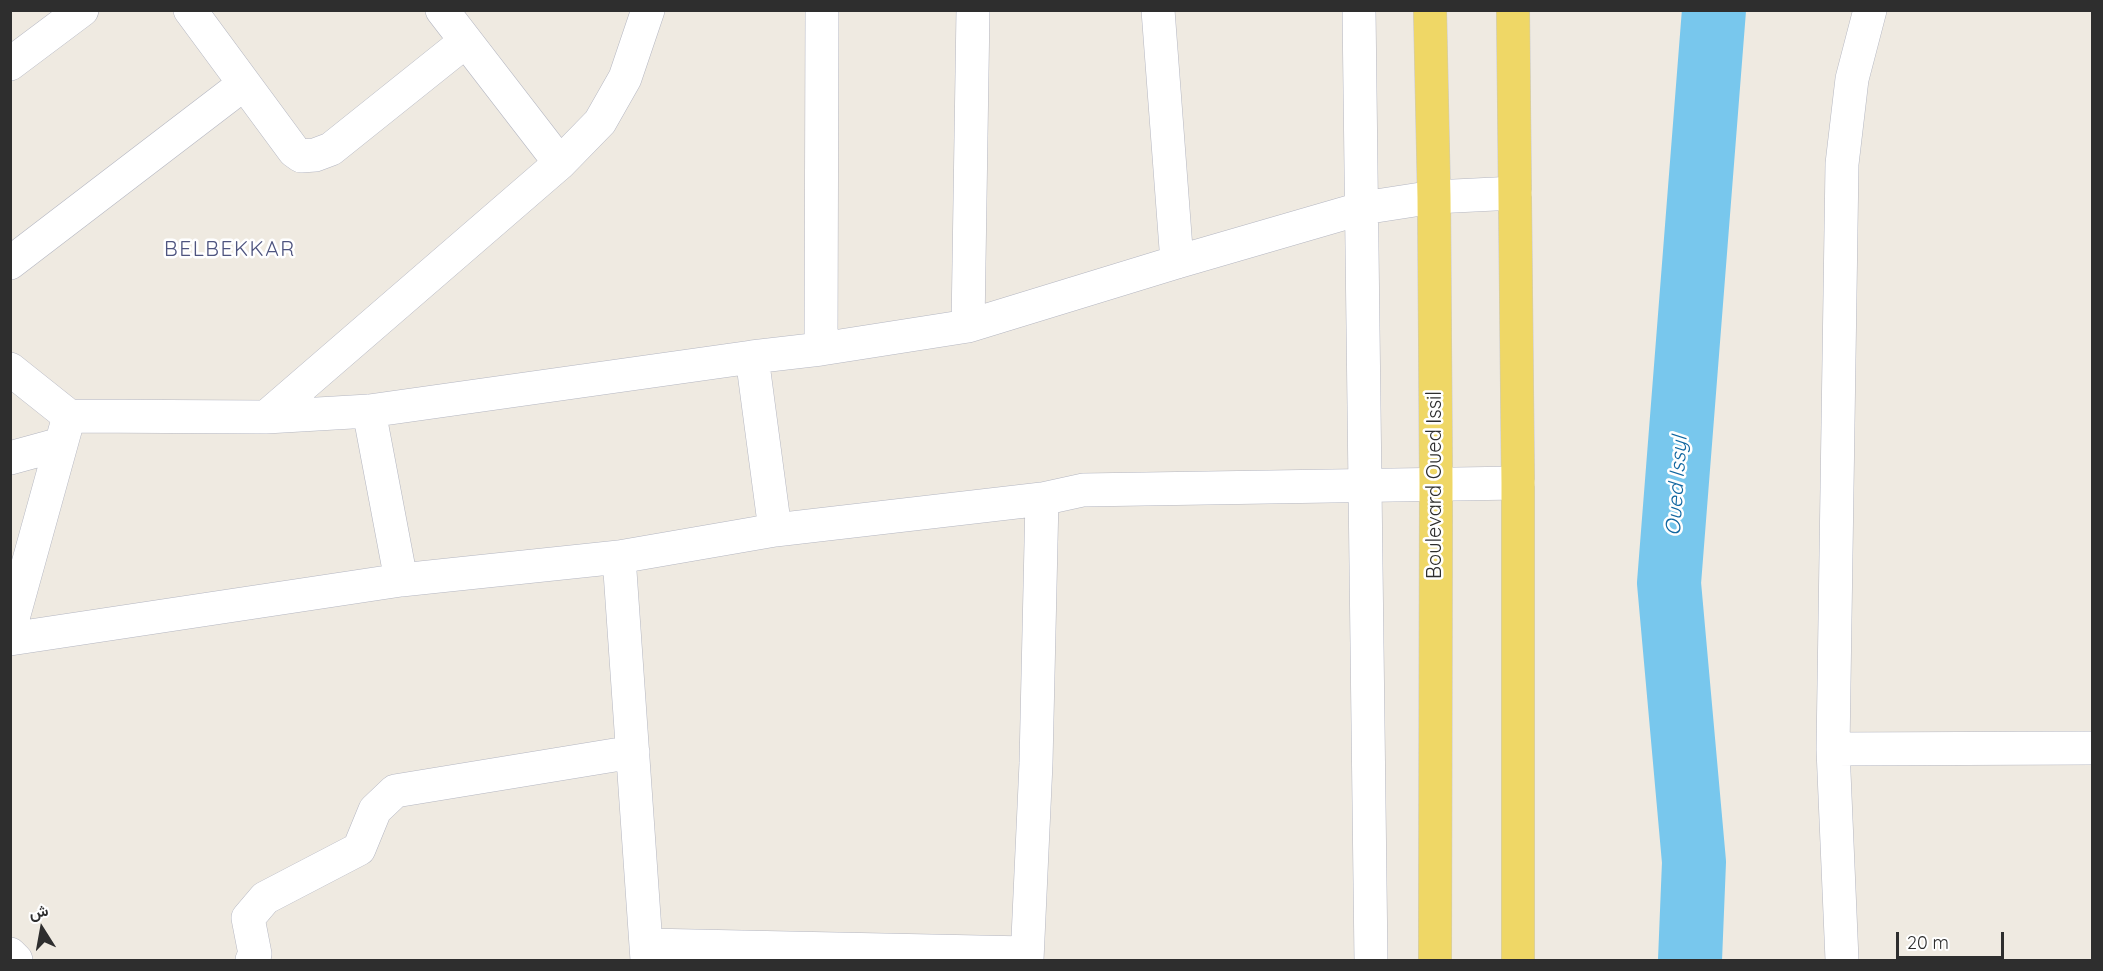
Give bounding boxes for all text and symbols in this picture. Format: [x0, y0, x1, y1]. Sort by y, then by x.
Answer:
district label: BELBEKKAR [164, 237, 296, 263]
street label: Boulevard Oued Issil [1423, 391, 1447, 579]
water label: Oued Issyl [1661, 435, 1693, 537]
north arrow [12, 899, 72, 959]
text: ش [27, 900, 50, 923]
scale bar [1899, 920, 2007, 958]
text: 20 m [1907, 931, 1949, 954]

